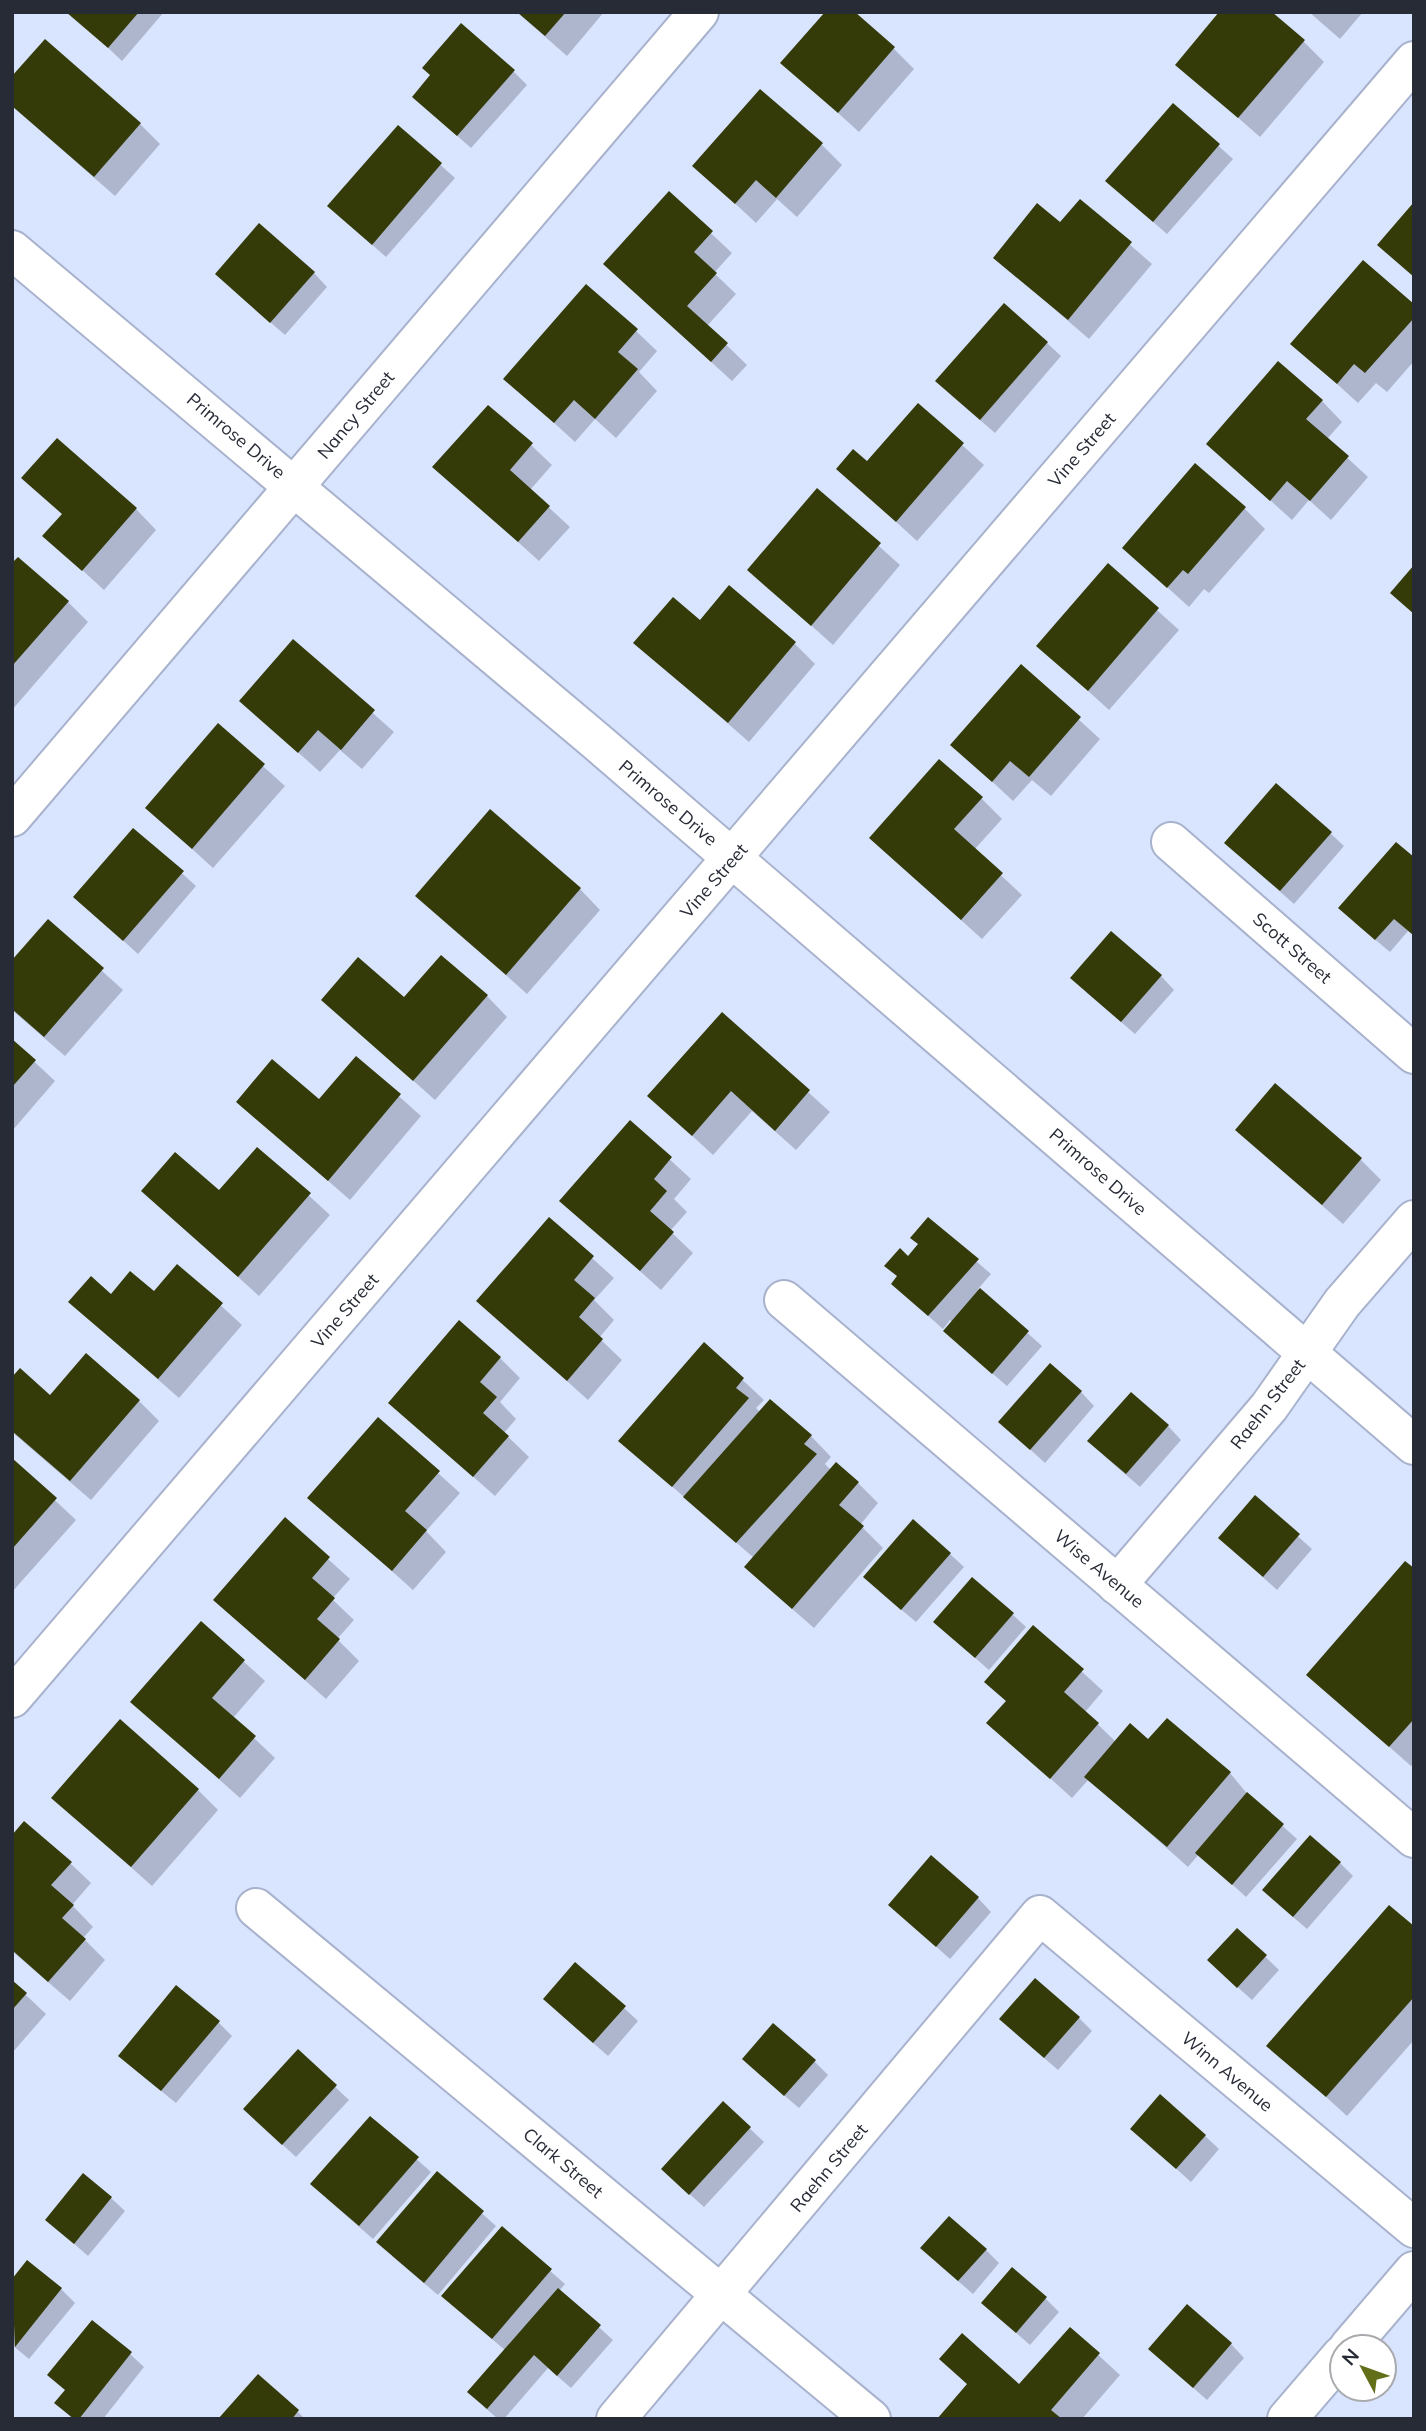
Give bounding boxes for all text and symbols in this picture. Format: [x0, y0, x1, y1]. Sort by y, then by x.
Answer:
street label: Nancy Street [312, 366, 399, 463]
street label: Primrose Drive [182, 388, 290, 484]
street label: Vine Street [1043, 408, 1120, 492]
street label: Primrose Drive [614, 755, 722, 851]
street label: Vine Street [675, 839, 752, 923]
street label: Scott Street [1248, 907, 1336, 988]
street label: Primrose Drive [1045, 1123, 1152, 1220]
street label: Vine Street [306, 1269, 383, 1353]
street label: Raehn Street [1225, 1354, 1310, 1454]
street label: Wise Avenue [1050, 1524, 1149, 1613]
street label: Winn Avenue [1177, 2027, 1278, 2117]
street label: Raehn Street [785, 2119, 872, 2217]
street label: Clark Street [519, 2122, 608, 2203]
north arrow [1328, 2333, 1398, 2403]
text: N [1336, 2344, 1364, 2370]

